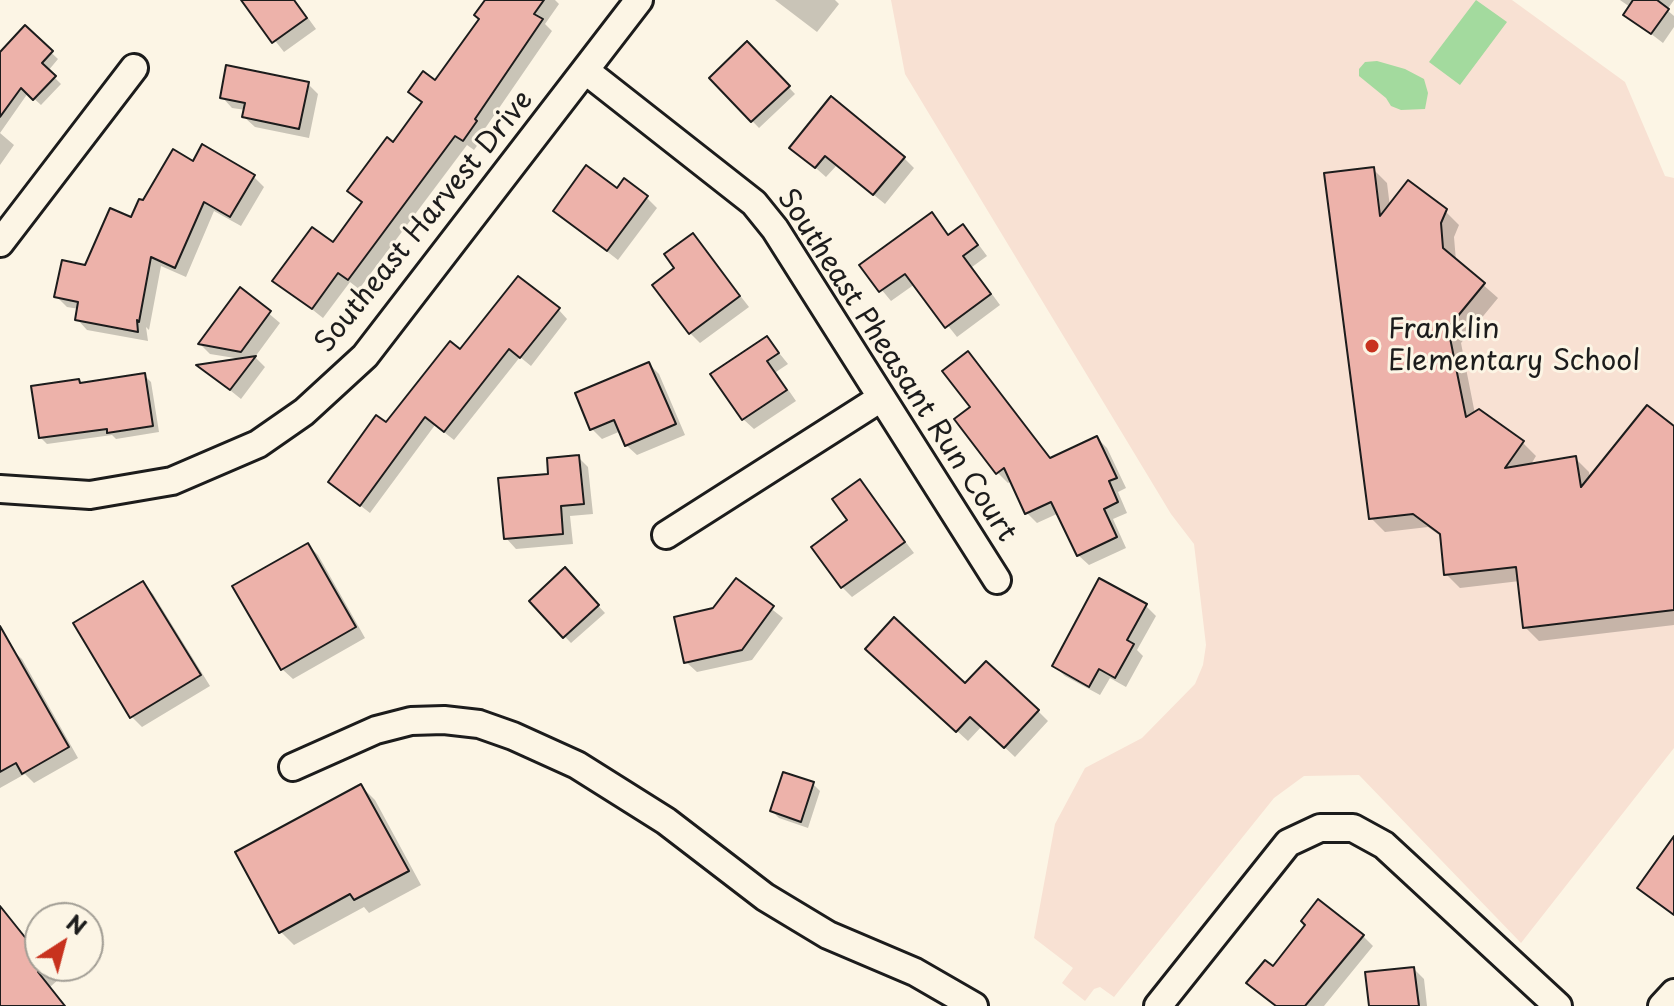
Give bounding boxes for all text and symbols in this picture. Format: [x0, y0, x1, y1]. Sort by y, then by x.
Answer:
street label: Southeast Harvest Drive [309, 84, 541, 360]
street label: Southeast Pheasant Run Court [769, 184, 1023, 548]
place label: Franklin Elementary School [1388, 313, 1640, 379]
marker: Franklin Elementary School [1363, 337, 1381, 355]
north arrow [24, 902, 104, 982]
text: N [60, 905, 94, 942]

